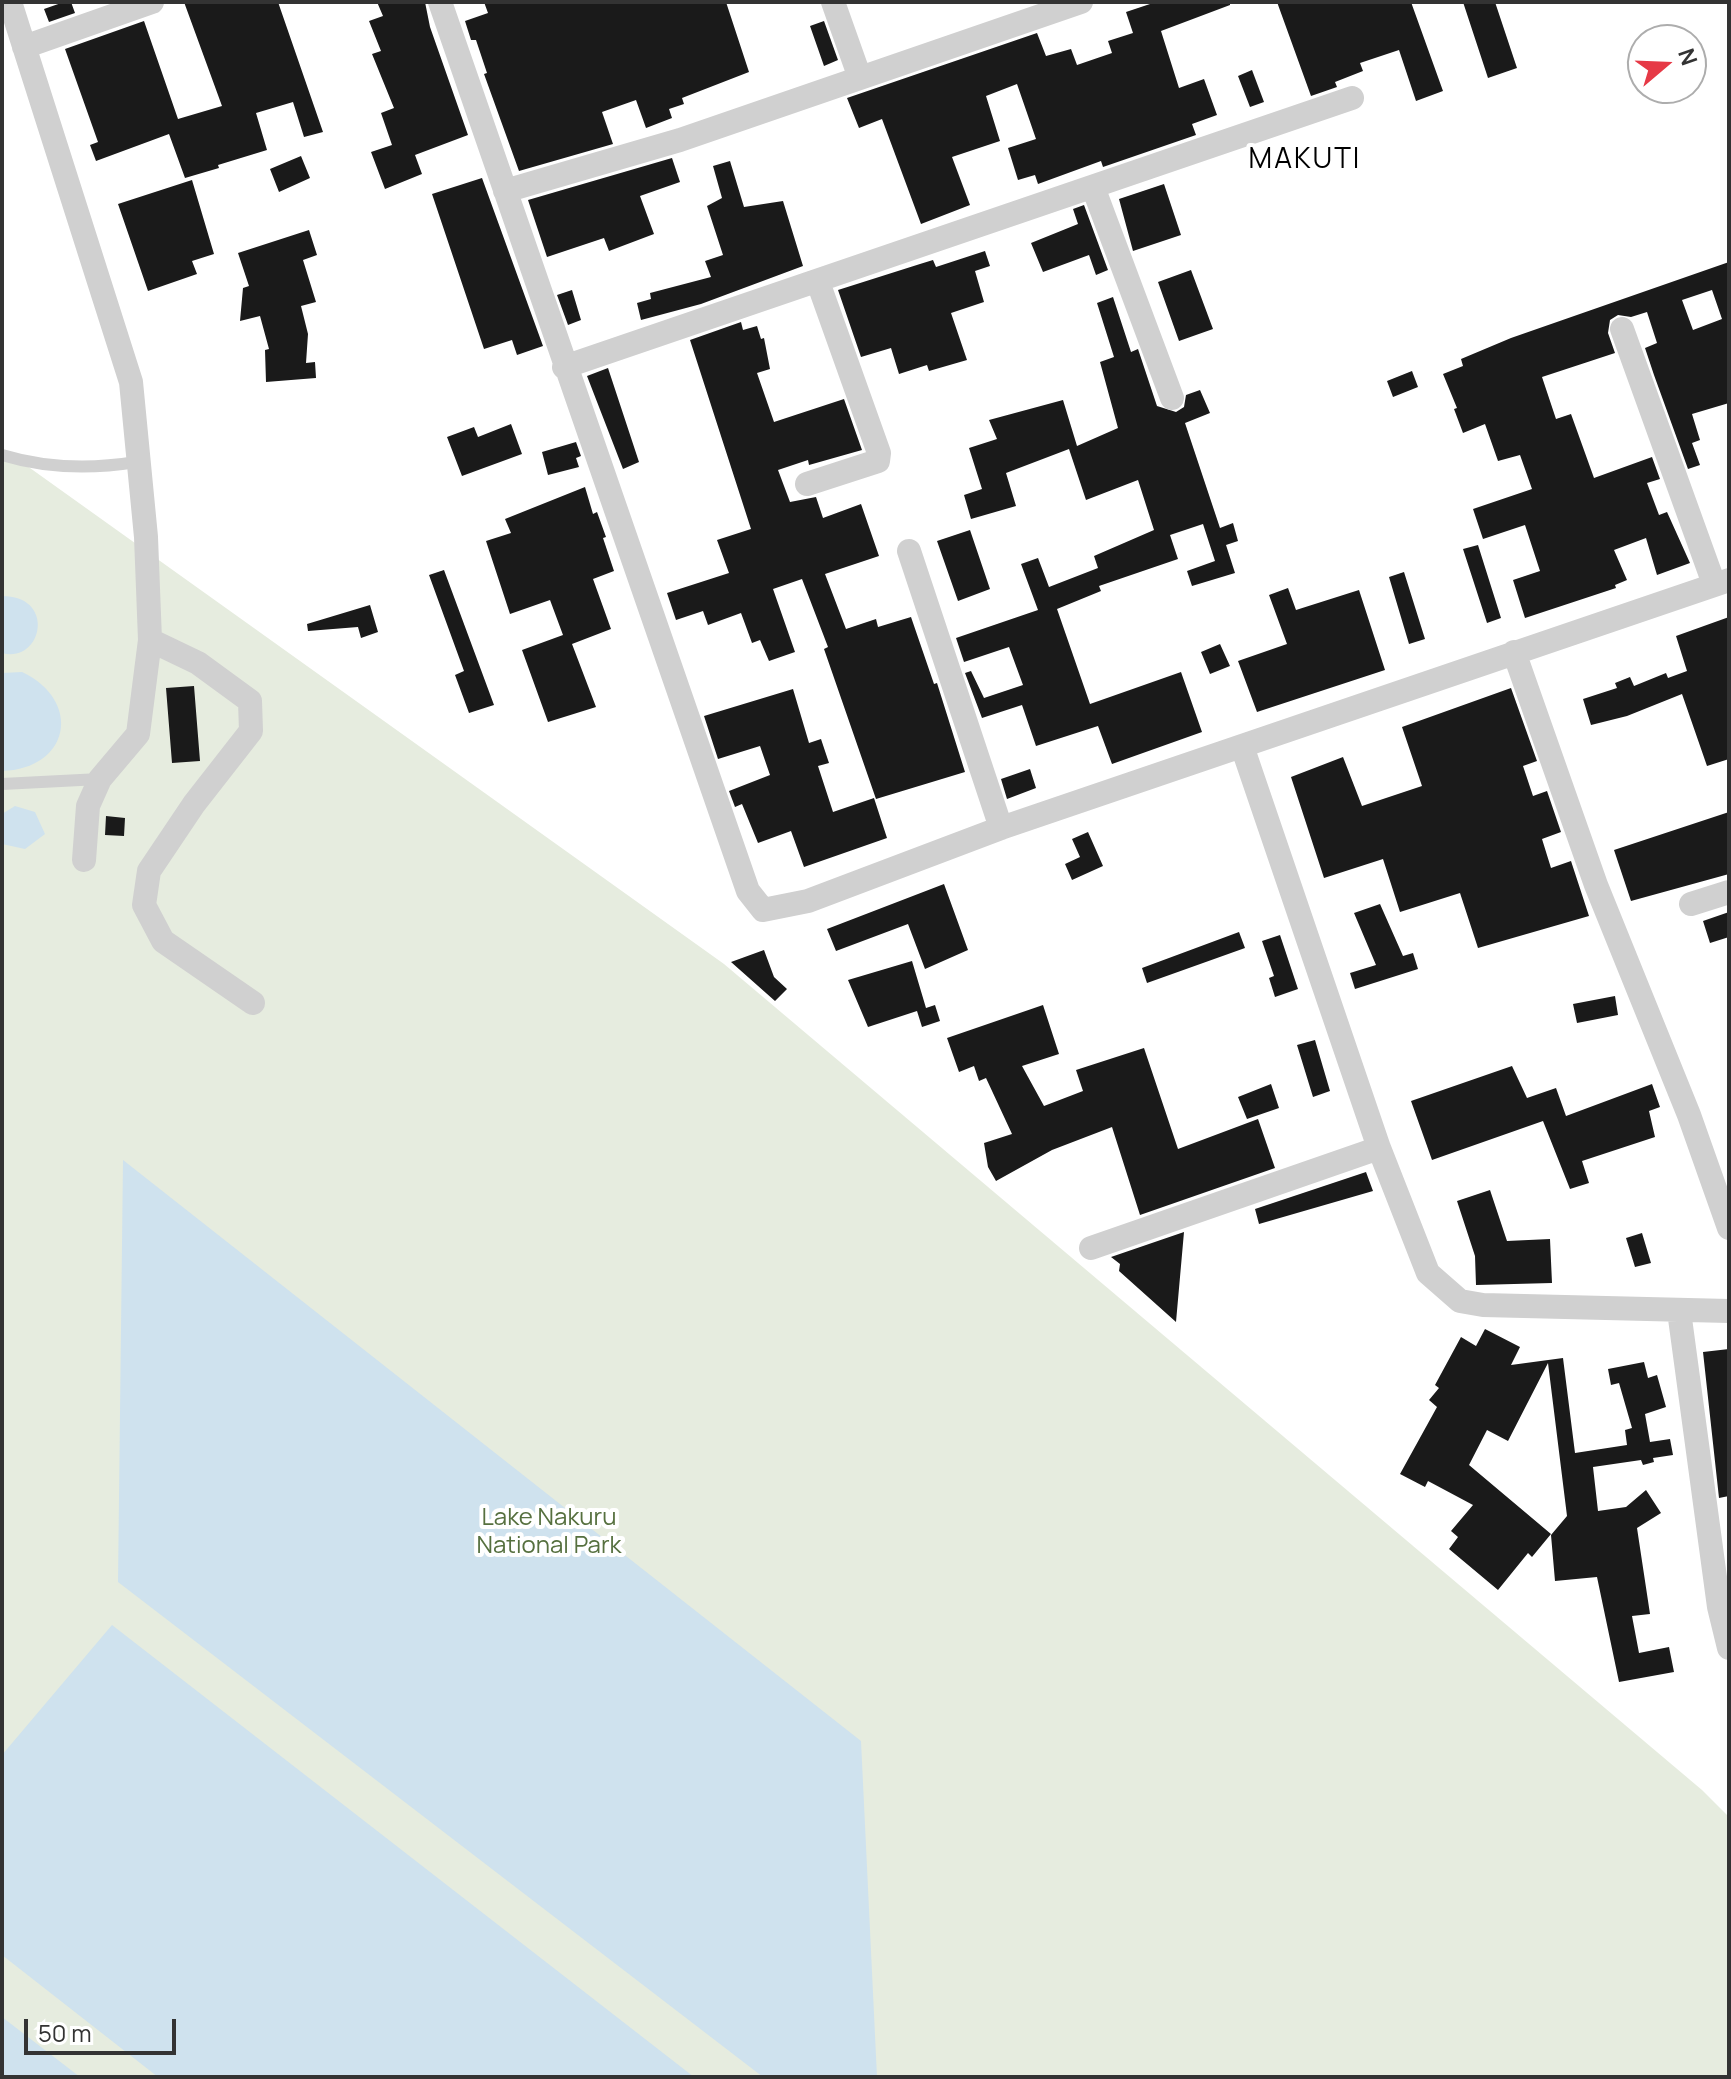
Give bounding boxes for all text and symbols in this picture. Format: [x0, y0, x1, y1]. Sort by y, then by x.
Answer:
north arrow [1627, 24, 1707, 104]
text: N [1671, 44, 1705, 69]
district label: MAKUTI [1249, 143, 1361, 177]
park label: Lake Nakuru National Park [477, 1504, 621, 1560]
scale bar [28, 2003, 180, 2053]
text: 50 m [38, 2016, 92, 2049]

